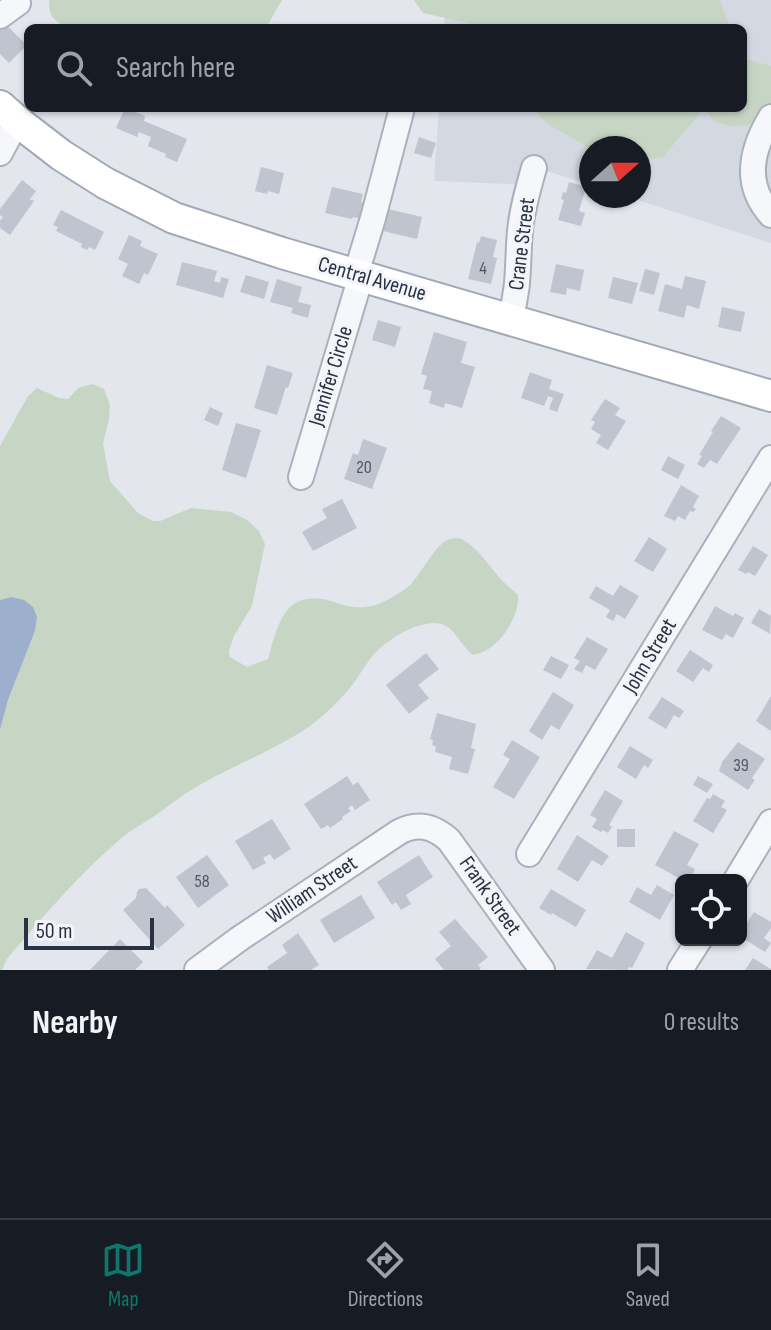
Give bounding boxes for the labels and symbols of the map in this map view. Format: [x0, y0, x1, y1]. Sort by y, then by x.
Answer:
north arrow [579, 136, 651, 208]
street label: Crane Street [503, 196, 541, 292]
street label: Central Avenue [315, 251, 429, 307]
house number: 4 [479, 258, 487, 279]
street label: Jennifer Circle [303, 323, 359, 430]
house number: 20 [356, 457, 372, 478]
street label: John Street [617, 613, 683, 699]
house number: 39 [733, 755, 749, 776]
street label: William Street [261, 850, 363, 930]
street label: Frank Street [453, 851, 527, 941]
house number: 58 [194, 871, 210, 892]
scale bar [24, 914, 154, 950]

